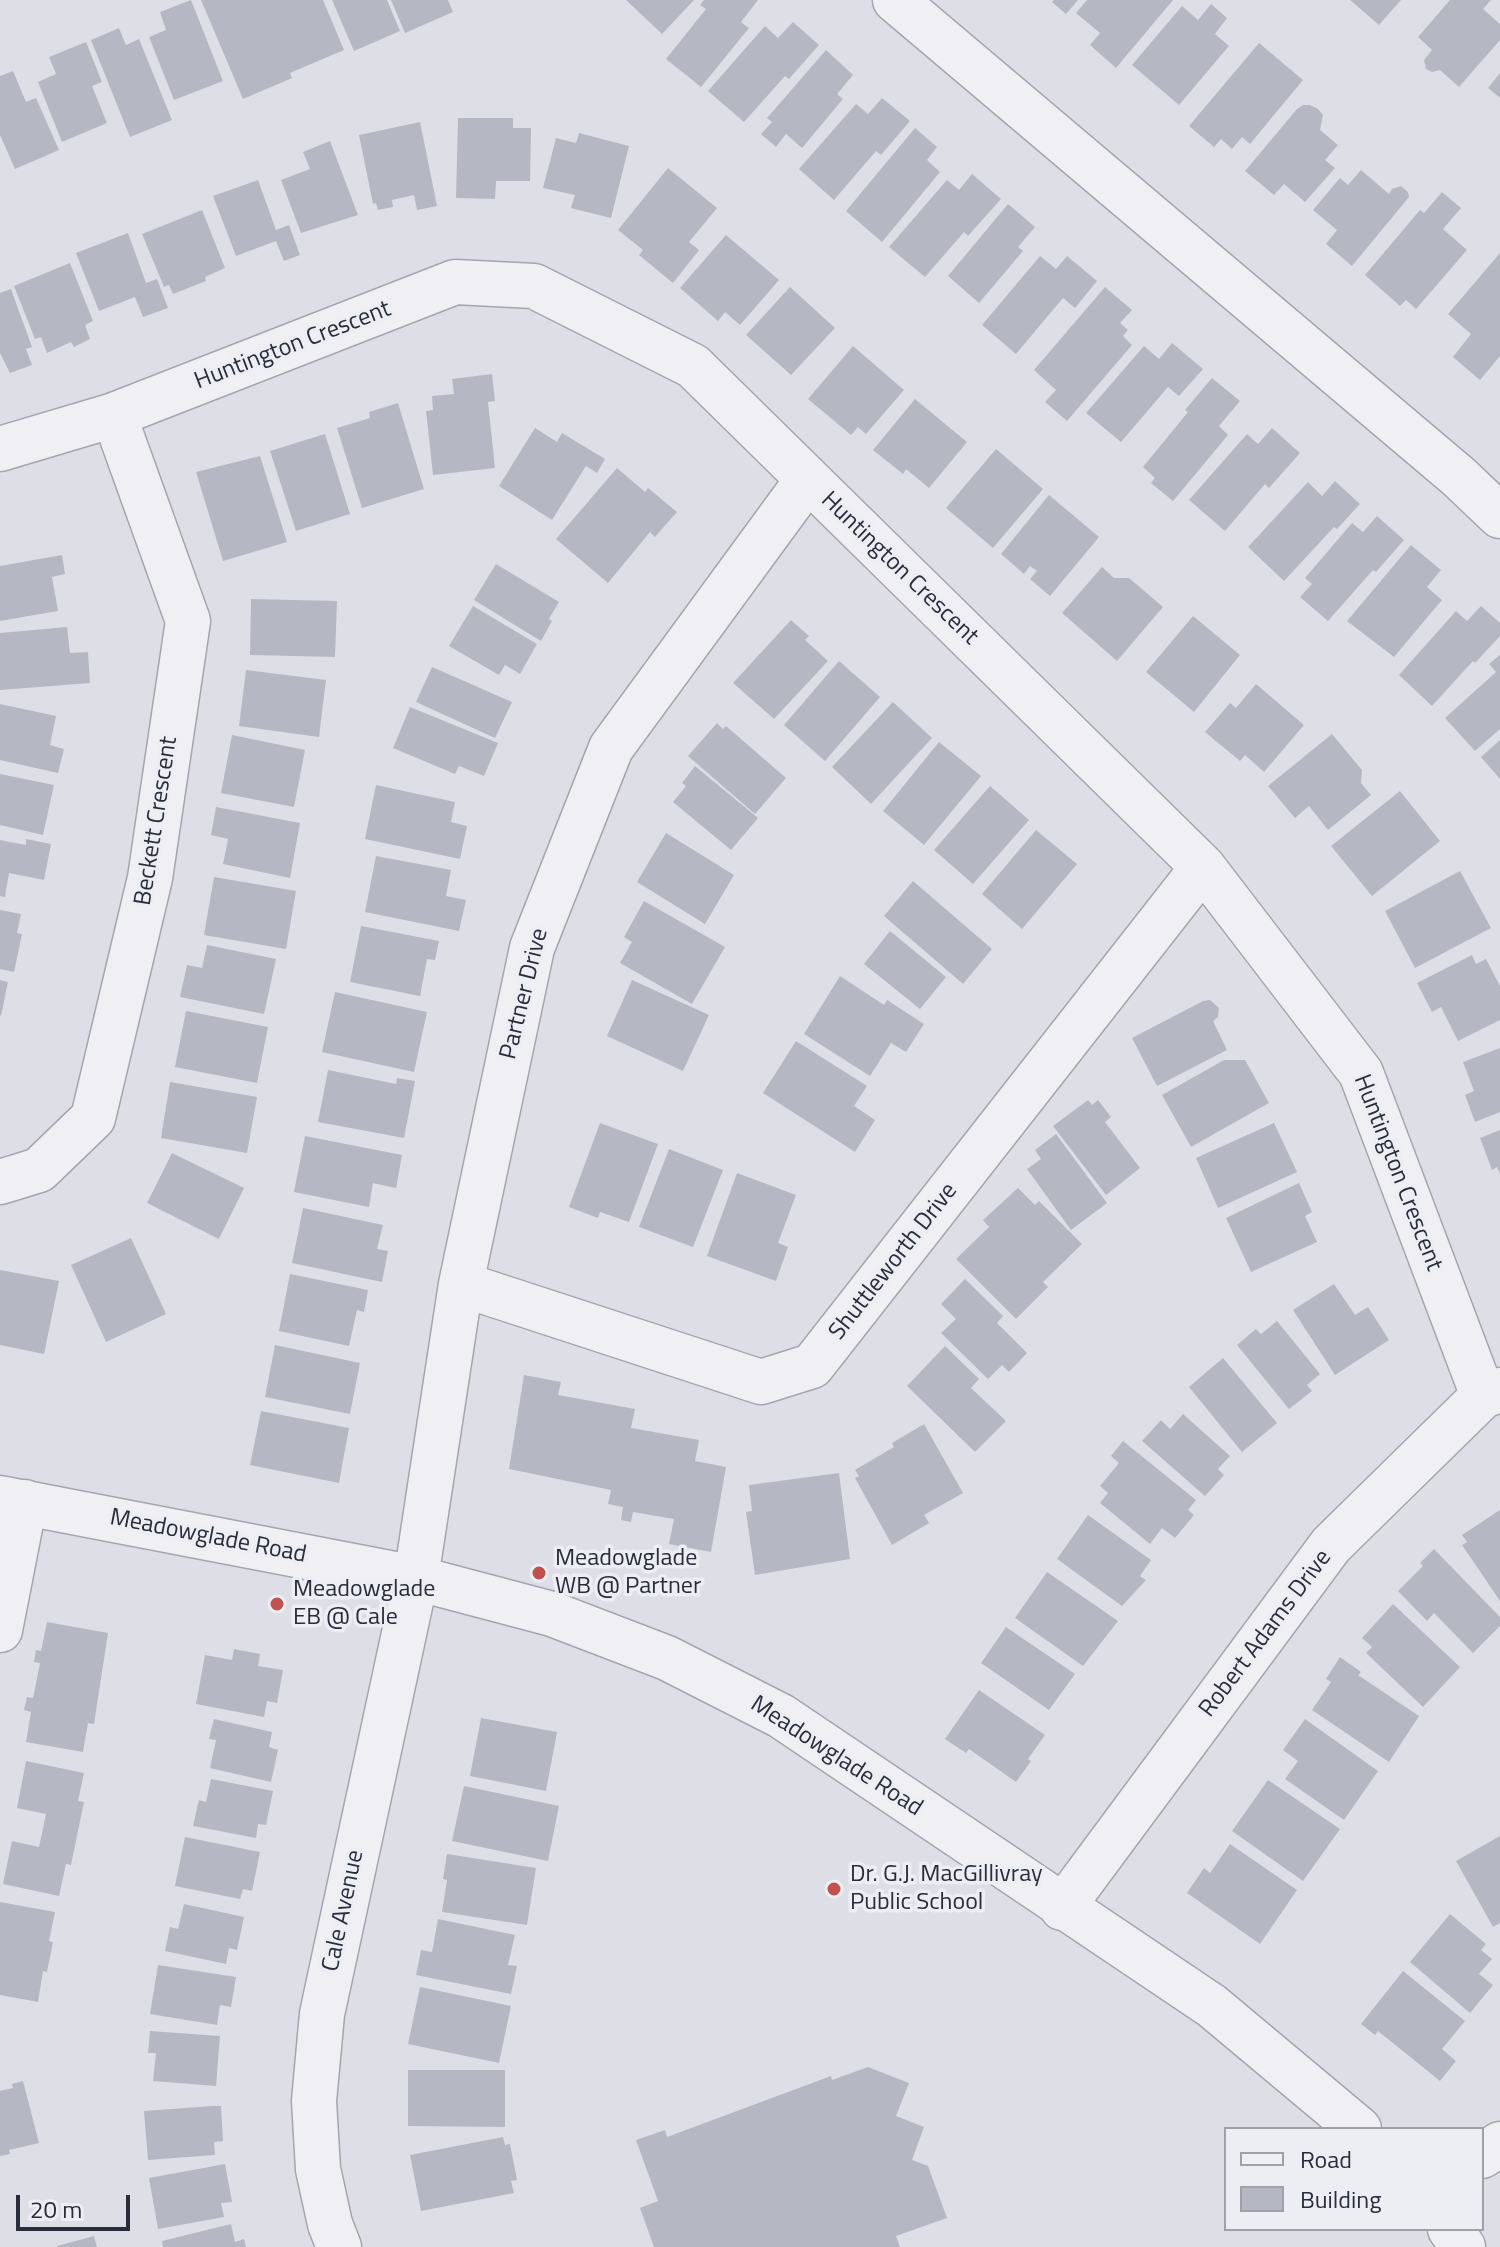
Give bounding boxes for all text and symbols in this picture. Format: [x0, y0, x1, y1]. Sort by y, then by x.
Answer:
street label: Huntington Crescent [191, 295, 395, 397]
street label: Huntington Crescent [814, 486, 984, 652]
street label: Beckett Crescent [129, 734, 185, 908]
street label: Partner Drive [495, 926, 555, 1062]
street label: Huntington Crescent [1346, 1071, 1448, 1275]
street label: Shuttleworth Drive [824, 1178, 964, 1346]
street label: Meadowglade Road [107, 1504, 309, 1570]
place label: Meadowglade WB @ Partner [555, 1545, 701, 1601]
street label: Robert Adams Drive [1194, 1545, 1338, 1723]
marker: Meadowglade WB @ Partner [530, 1564, 548, 1582]
place label: Meadowglade EB @ Cale [293, 1576, 435, 1632]
marker: Meadowglade EB @ Cale [268, 1595, 286, 1613]
street label: Meadowglade Road [744, 1691, 928, 1823]
street label: Cale Avenue [317, 1848, 371, 1974]
place label: Dr. G.J. MacGillivray Public School [850, 1861, 1043, 1917]
marker: Dr. G.J. MacGillivray Public School [825, 1880, 843, 1898]
legend [1224, 2127, 1484, 2231]
text: Road [1300, 2141, 1352, 2177]
scale bar [20, 2179, 134, 2229]
text: Building [1300, 2181, 1382, 2217]
text: 20 m [30, 2191, 82, 2227]

